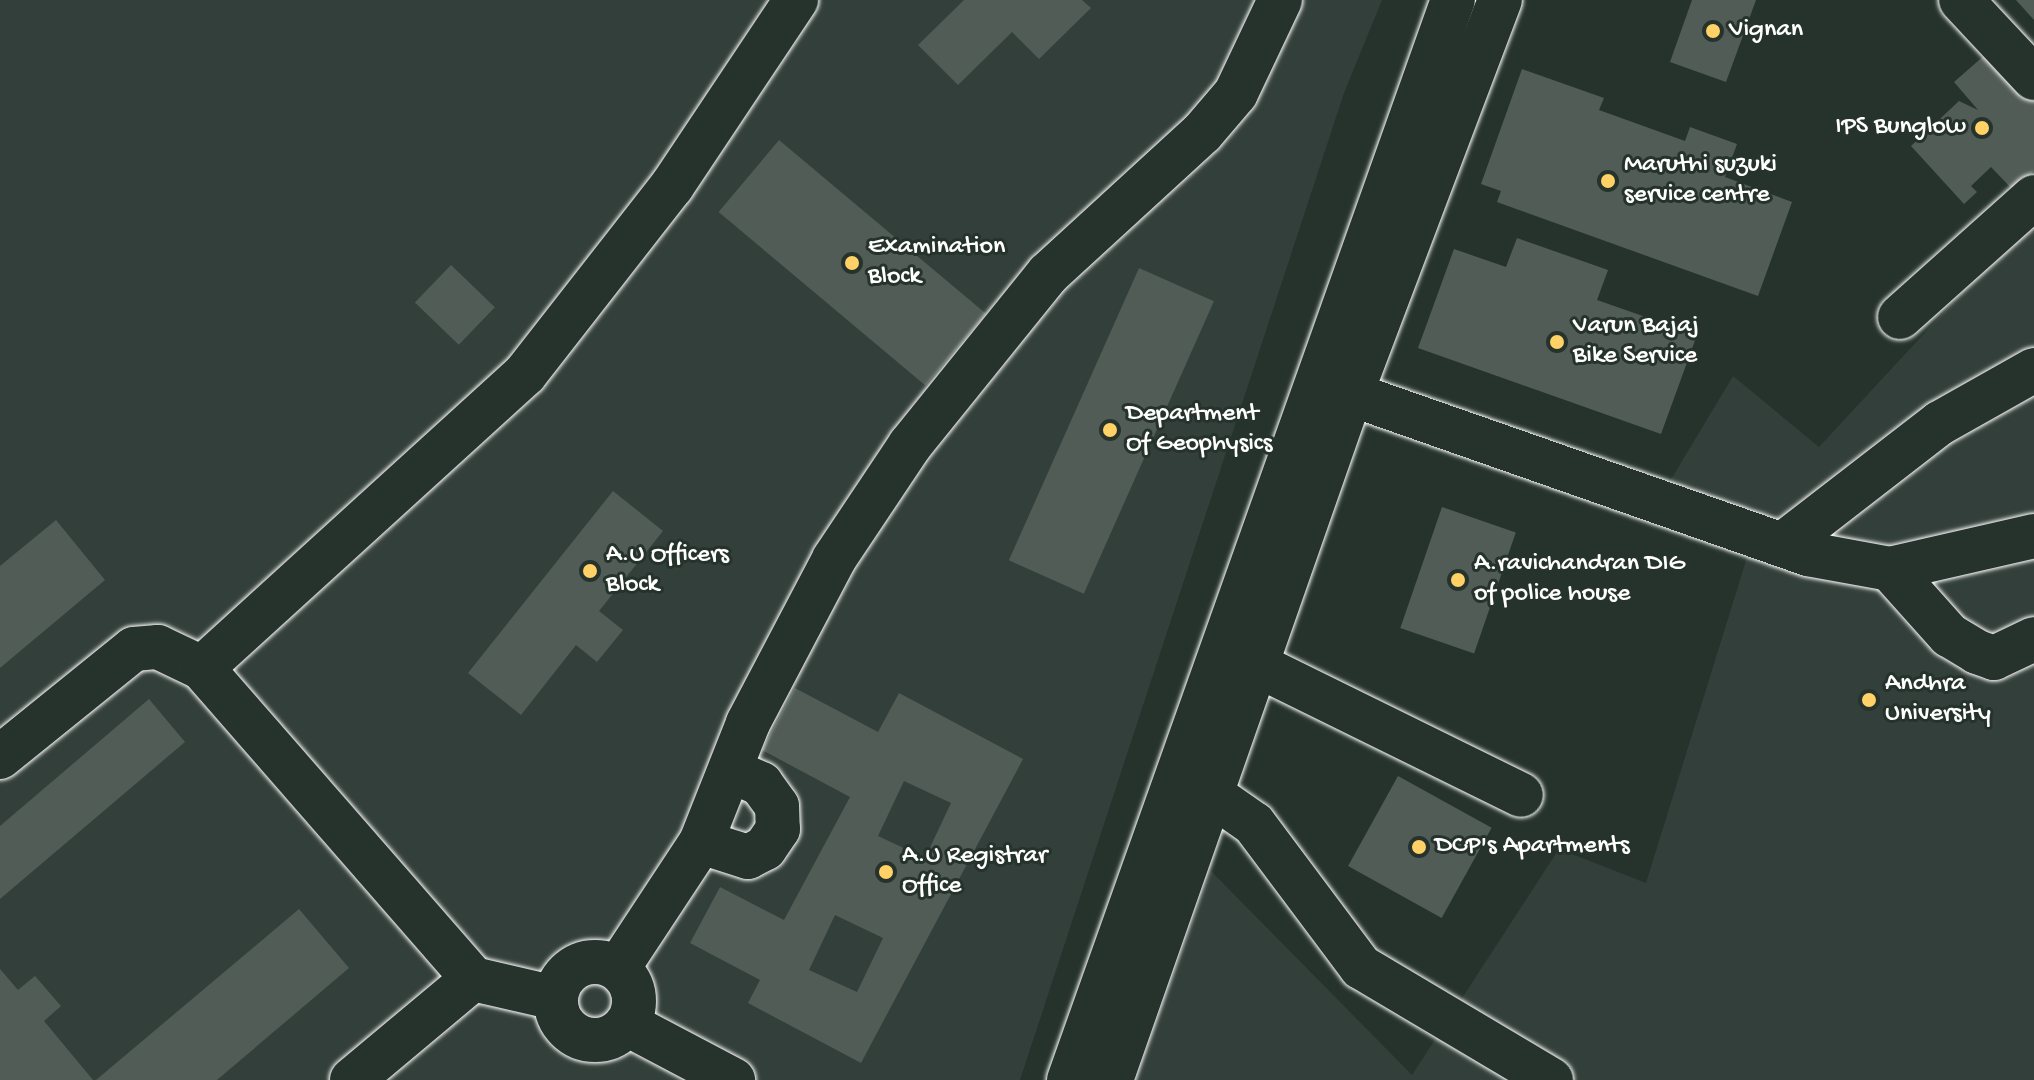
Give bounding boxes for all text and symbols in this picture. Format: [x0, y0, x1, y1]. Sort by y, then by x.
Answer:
place label: Vignan [1729, 15, 1803, 47]
marker: Vignan [1704, 22, 1722, 40]
place label: IPS Bunglow [1835, 112, 1966, 144]
marker: IPS Bunglow [1973, 119, 1991, 137]
place label: Maruthi suzuki service centre [1624, 150, 1777, 212]
marker: Maruthi suzuki service centre [1599, 172, 1617, 190]
place label: Examination Block [868, 232, 1005, 294]
marker: Examination Block [843, 254, 861, 272]
place label: Varun Bajaj Bike Service [1573, 311, 1699, 372]
marker: Varun Bajaj Bike Service [1548, 333, 1566, 351]
place label: Department Of Geophysics [1126, 399, 1272, 460]
marker: Department Of Geophysics [1101, 421, 1119, 439]
place label: A.U Officers Block [606, 540, 729, 602]
place label: A.ravichandran DIG of police house [1474, 549, 1685, 610]
marker: A.U Officers Block [581, 562, 599, 580]
marker: A.ravichandran DIG of police house [1449, 571, 1467, 589]
place label: Andhra University [1885, 669, 1991, 730]
marker: Andhra University [1860, 691, 1878, 709]
place label: DCP's Apartments [1435, 831, 1630, 863]
marker: DCP's Apartments [1410, 838, 1428, 856]
place label: A.U Registrar Office [902, 841, 1047, 902]
marker: A.U Registrar Office [877, 863, 895, 881]

